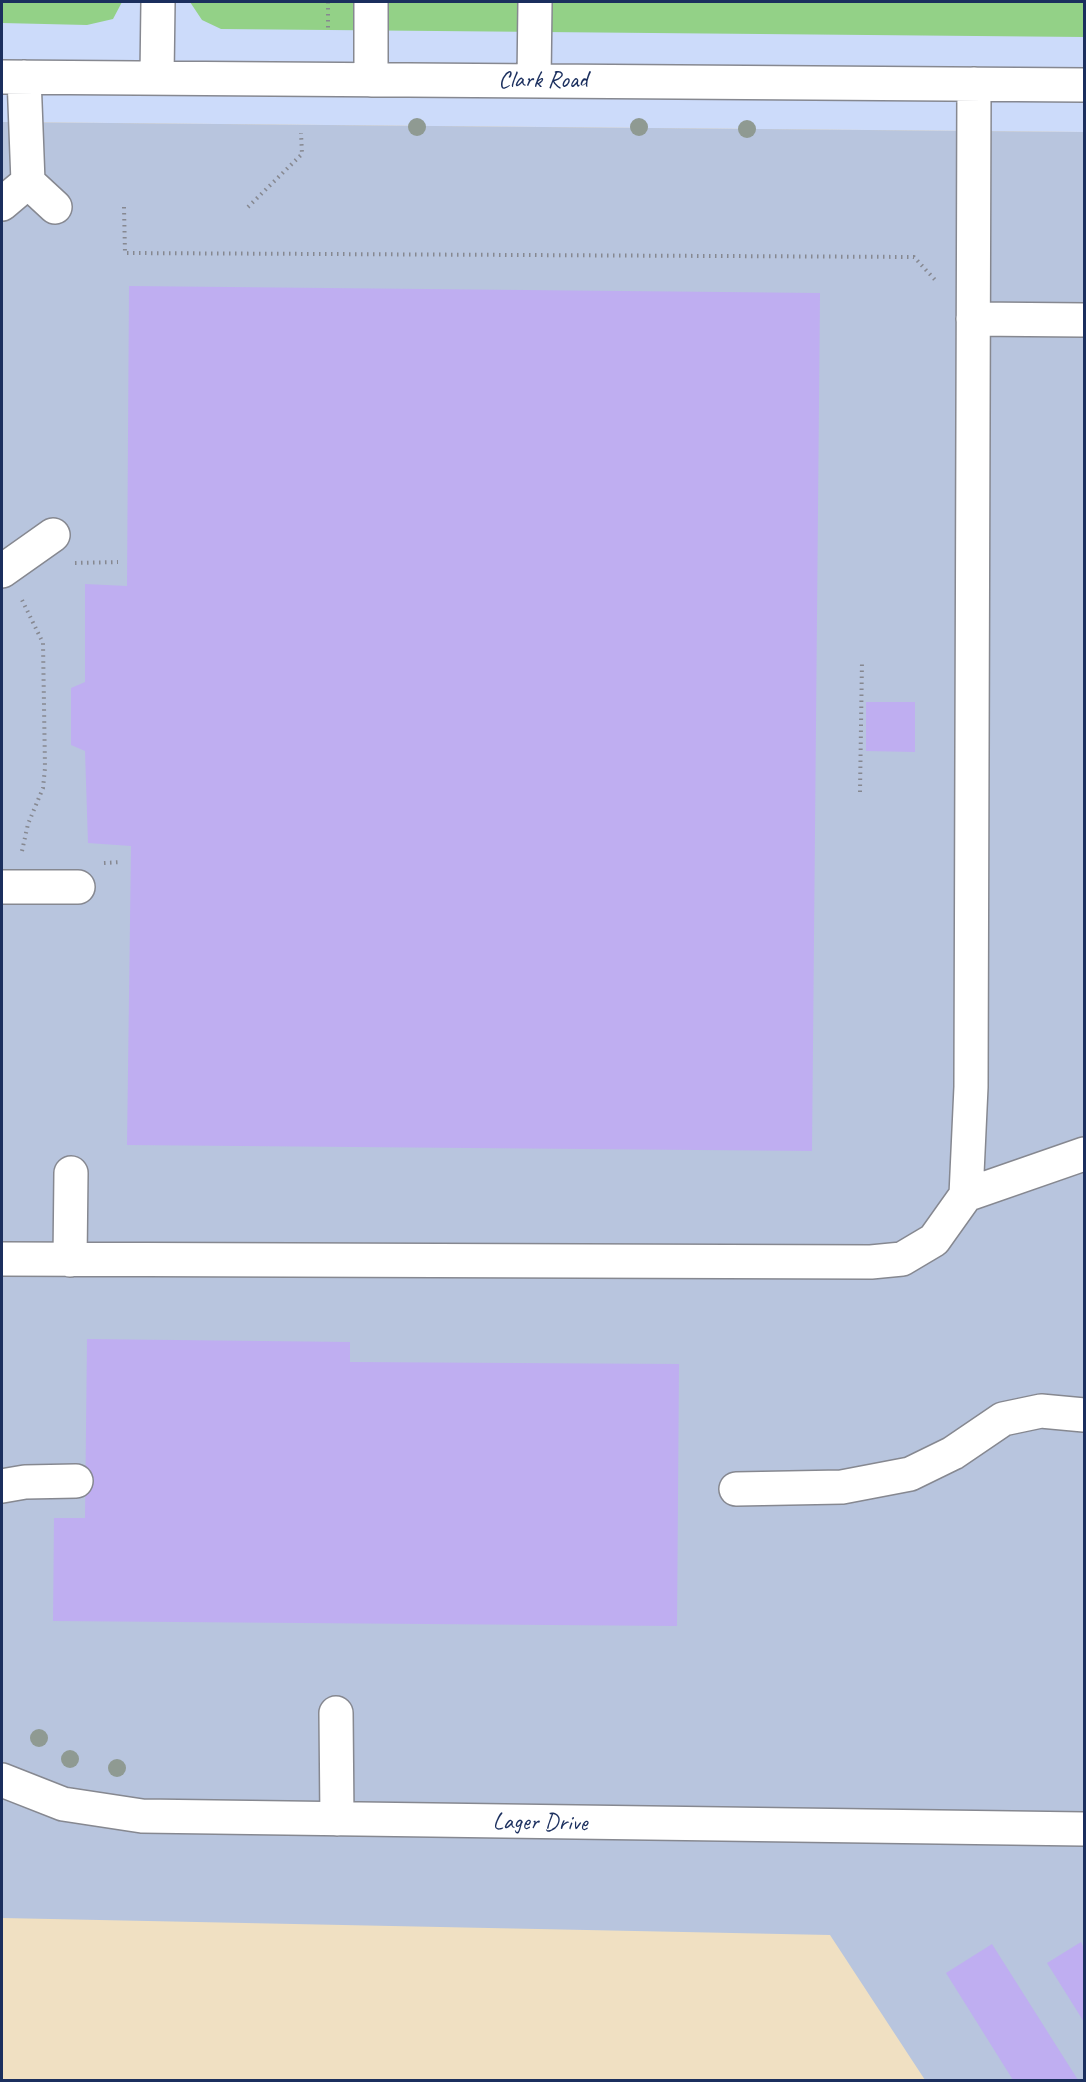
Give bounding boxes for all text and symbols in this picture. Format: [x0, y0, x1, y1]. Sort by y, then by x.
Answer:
street label: Clark Road [498, 67, 588, 95]
street label: Lager Drive [492, 1808, 588, 1838]

